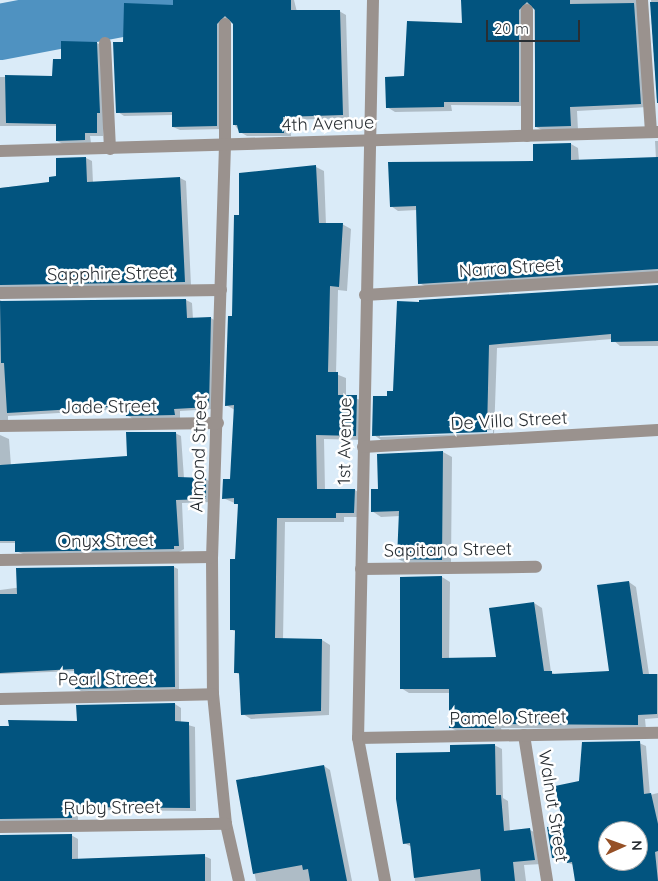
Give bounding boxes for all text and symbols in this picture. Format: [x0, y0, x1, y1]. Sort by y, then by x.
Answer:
scale bar [488, 10, 582, 42]
text: 20 m [494, 19, 529, 38]
street label: 4th Avenue [282, 112, 374, 136]
street label: Narra Street [458, 254, 562, 282]
street label: Sapphire Street [47, 262, 175, 286]
street label: Almond Street [186, 393, 212, 513]
street label: Jade Street [61, 395, 157, 419]
street label: 1st Avenue [333, 397, 357, 485]
street label: De Villa Street [450, 407, 568, 435]
street label: Onyx Street [57, 529, 155, 553]
street label: Sapitana Street [384, 538, 512, 562]
street label: Pearl Street [57, 667, 155, 691]
street label: Pamelo Street [449, 706, 567, 730]
street label: Walnut Street [533, 748, 573, 864]
street label: Ruby Street [63, 796, 161, 820]
north arrow [598, 821, 648, 871]
text: N [628, 840, 646, 851]

